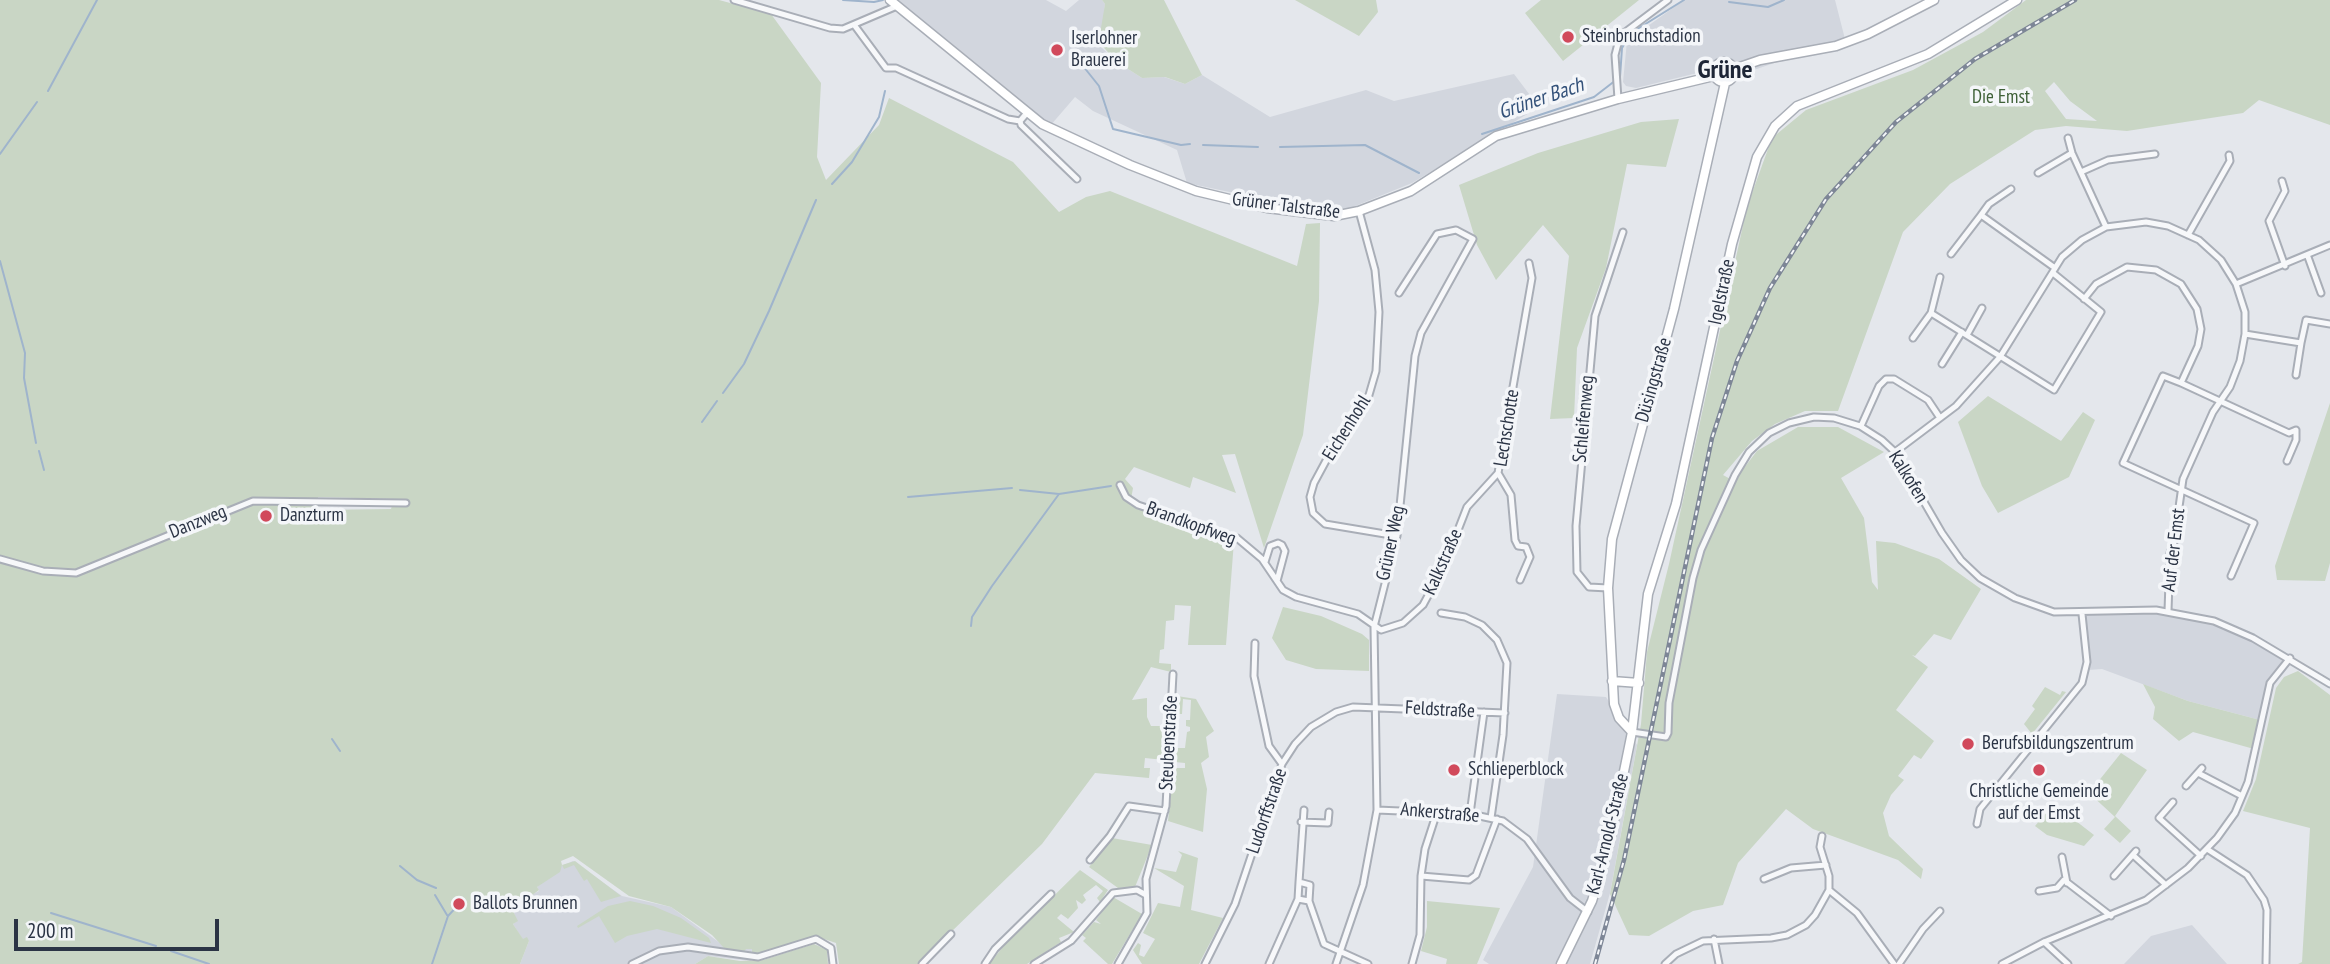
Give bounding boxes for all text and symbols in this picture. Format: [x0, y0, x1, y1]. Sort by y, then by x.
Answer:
place label: Steinbruchstadion [1582, 26, 1700, 48]
place label: Iserlohner Brauerei [1071, 28, 1137, 72]
marker: Steinbruchstadion [1560, 29, 1576, 45]
marker: Iserlohner Brauerei [1049, 42, 1065, 58]
district label: Grüne [1697, 55, 1753, 87]
water label: Grüner Bach [1495, 73, 1587, 125]
park label: Die Emst [1972, 87, 2030, 109]
street label: Grüner Talstraße [1231, 188, 1341, 224]
street label: Igelstraße [1704, 257, 1740, 327]
street label: Düsingstraße [1631, 335, 1677, 425]
street label: Schleifenweg [1569, 374, 1599, 464]
street label: Lechschotte [1490, 388, 1524, 468]
street label: Eichenhohl [1318, 391, 1376, 465]
street label: Kalkofen [1883, 447, 1933, 507]
street label: Brandkopfweg [1143, 497, 1239, 551]
street label: Danzweg [166, 500, 230, 544]
street label: Grüner Weg [1372, 503, 1410, 583]
place label: Danzturm [280, 505, 344, 527]
street label: Auf der Emst [2158, 507, 2190, 593]
marker: Danzturm [258, 508, 274, 524]
street label: Kalkstraße [1418, 525, 1468, 599]
street label: Steubenstraße [1155, 695, 1183, 791]
street label: Feldstraße [1404, 697, 1476, 723]
place label: Berufsbildungszentrum [1982, 733, 2134, 755]
marker: Berufsbildungszentrum [1960, 736, 1976, 752]
place label: Schlieperblock [1468, 759, 1564, 781]
marker: Schlieperblock [1446, 762, 1462, 778]
marker: Christliche Gemeinde auf der Emst [2031, 762, 2047, 778]
street label: Ludorffstraße [1242, 765, 1292, 857]
street label: Karl-Arnold-Straße [1582, 771, 1634, 897]
place label: Christliche Gemeinde auf der Emst [1969, 781, 2109, 825]
street label: Ankerstraße [1400, 798, 1480, 828]
place label: Ballots Brunnen [473, 893, 578, 915]
marker: Ballots Brunnen [451, 896, 467, 912]
scale bar [18, 904, 222, 948]
text: 200 m [27, 917, 73, 944]

